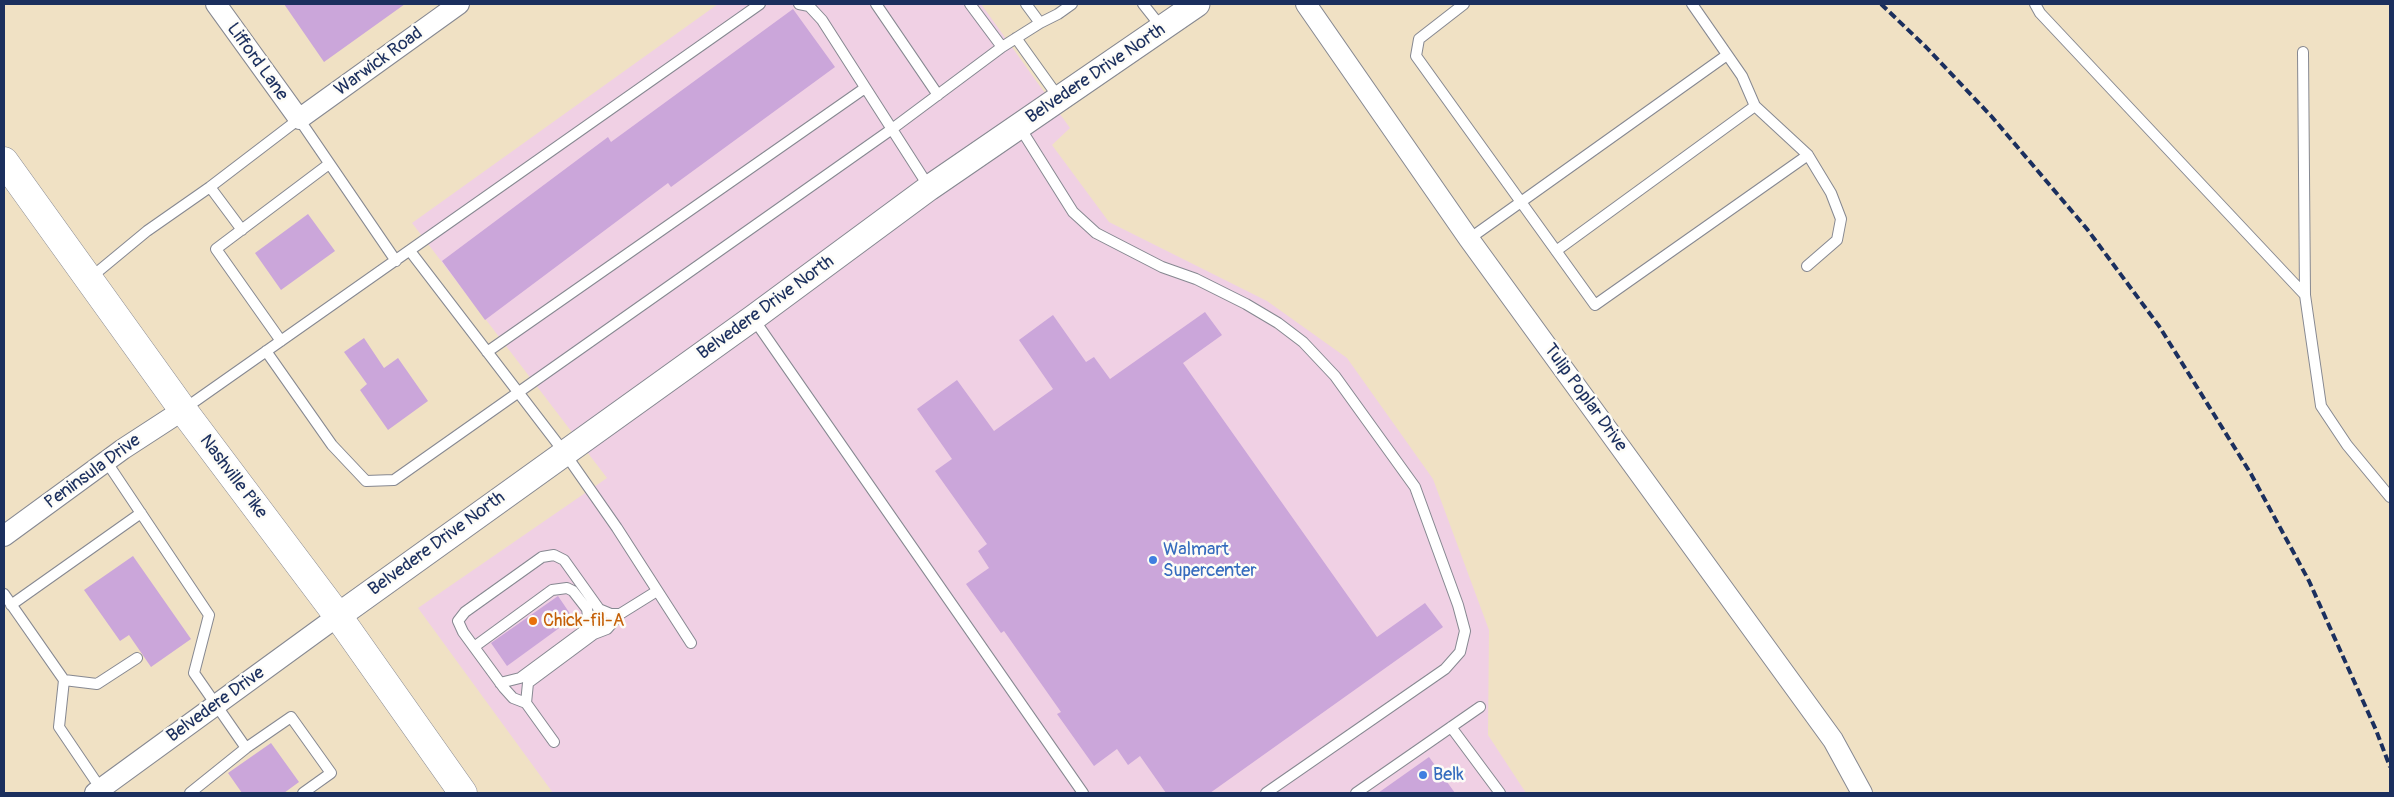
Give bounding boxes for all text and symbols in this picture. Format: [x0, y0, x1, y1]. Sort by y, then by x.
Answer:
street label: Lifford Lane [222, 19, 292, 105]
street label: Belvedere Drive North [1022, 19, 1170, 129]
street label: Warwick Road [331, 23, 427, 101]
street label: Belvedere Drive North [694, 251, 838, 365]
street label: Tulip Poplar Drive [1539, 340, 1631, 456]
street label: Peninsula Drive [41, 430, 145, 514]
street label: Nashville Pike [195, 431, 271, 523]
street label: Belvedere Drive North [365, 487, 509, 601]
place label: Walmart Supercenter [1163, 539, 1257, 582]
marker: Walmart Supercenter [1147, 554, 1159, 566]
place label: Chick-fil-A [543, 610, 624, 632]
marker: Chick-fil-A [527, 615, 539, 627]
street label: Belvedere Drive [163, 662, 269, 748]
place label: Belk [1433, 764, 1464, 786]
marker: Belk [1417, 769, 1429, 781]

